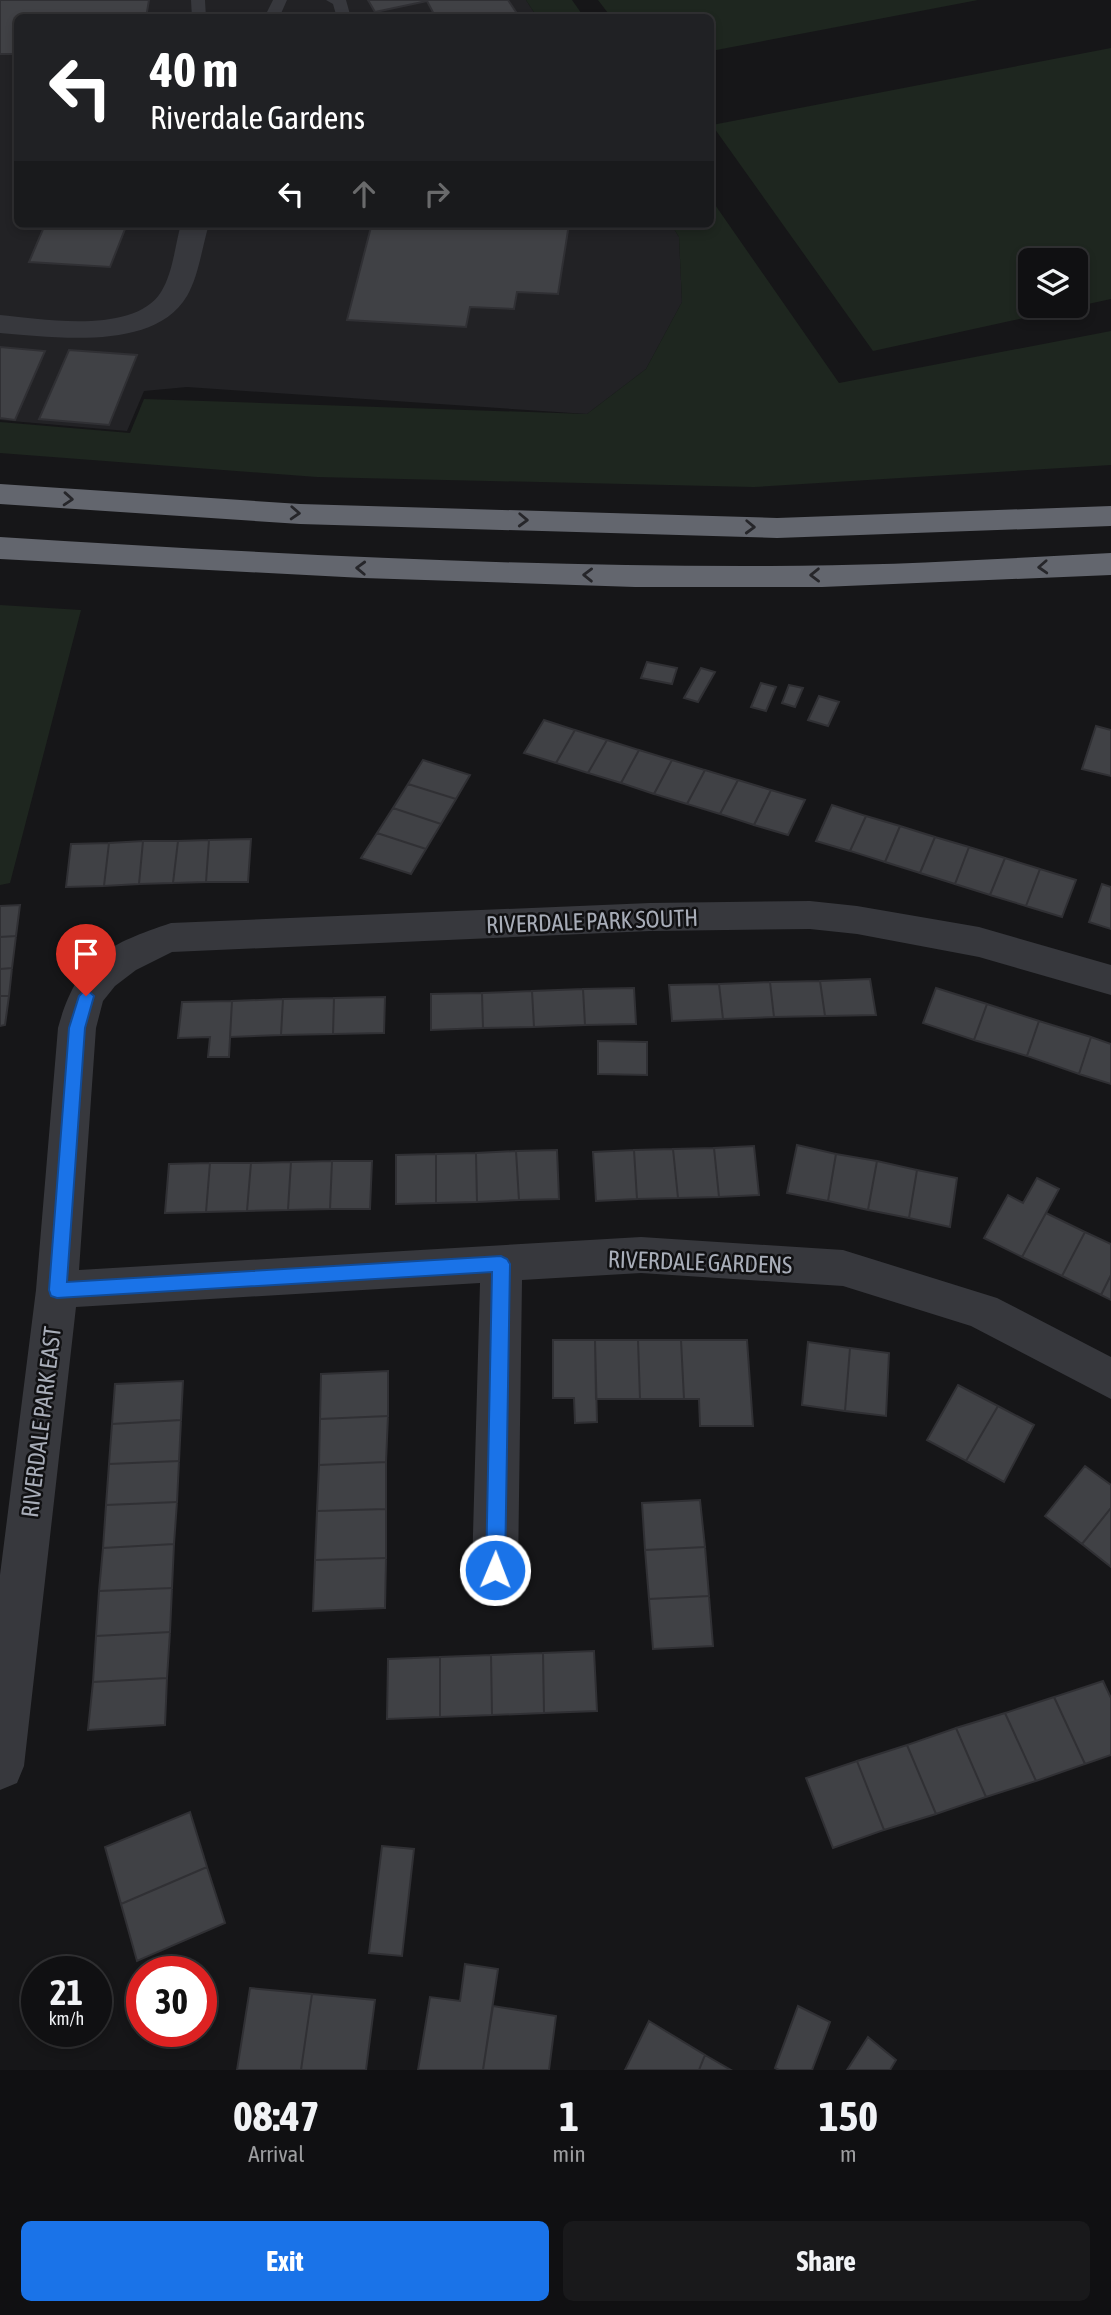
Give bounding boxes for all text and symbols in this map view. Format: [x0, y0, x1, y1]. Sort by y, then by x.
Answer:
text: 40 m [150, 41, 238, 97]
icon: left [35, 42, 126, 133]
text: Riverdale Gardens [150, 99, 365, 136]
icon: left [272, 175, 310, 213]
icon: ahead [345, 175, 383, 213]
icon: right [418, 175, 456, 213]
map controls [1018, 248, 1088, 318]
button: layers [1018, 248, 1088, 318]
one-way arrow [63, 491, 74, 506]
one-way arrow [290, 505, 301, 520]
one-way arrow [518, 512, 528, 528]
one-way arrow [745, 519, 756, 534]
one-way arrow [1037, 560, 1048, 575]
one-way arrow [355, 561, 366, 576]
one-way arrow [582, 567, 593, 582]
one-way arrow [810, 567, 821, 582]
street label: RIVERDALE PARK SOUTH [485, 904, 699, 938]
pin [56, 924, 116, 996]
icon: arrive [67, 935, 105, 973]
street label: RIVERDALE GARDENS [607, 1245, 793, 1279]
street label: RIVERDALE PARK EAST [16, 1324, 66, 1519]
position arrow [458, 1533, 532, 1607]
speed limit sign: 30 [126, 1956, 217, 2047]
text: 21 [50, 1972, 83, 2012]
text: km/h [49, 2008, 84, 2029]
text: 08:47 [233, 2092, 320, 2140]
text: 1 [559, 2092, 579, 2140]
text: 150 [819, 2092, 878, 2140]
text: Arrival [248, 2141, 304, 2167]
text: min [553, 2141, 586, 2167]
text: m [840, 2141, 857, 2167]
button: Exit [21, 2221, 549, 2301]
button: Share [563, 2221, 1090, 2301]

